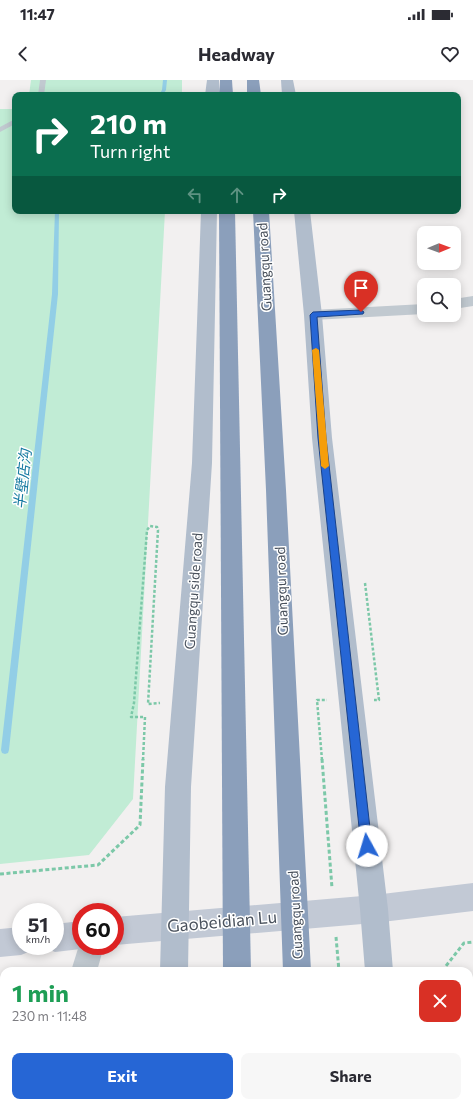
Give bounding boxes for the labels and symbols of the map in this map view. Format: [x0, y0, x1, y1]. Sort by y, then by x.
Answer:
street label: Guangqu road [253, 222, 275, 312]
north arrow [417, 226, 461, 270]
pin [344, 271, 378, 312]
water label: 半壁店沟 [10, 446, 34, 510]
street label: Guangqu side road [180, 532, 206, 650]
street label: Guangqu road [271, 546, 291, 636]
position arrow [346, 825, 388, 867]
street label: Guangqu road [284, 870, 306, 960]
speed limit sign: 60 [72, 903, 124, 955]
street label: Gaobeidian Lu [166, 906, 278, 936]

